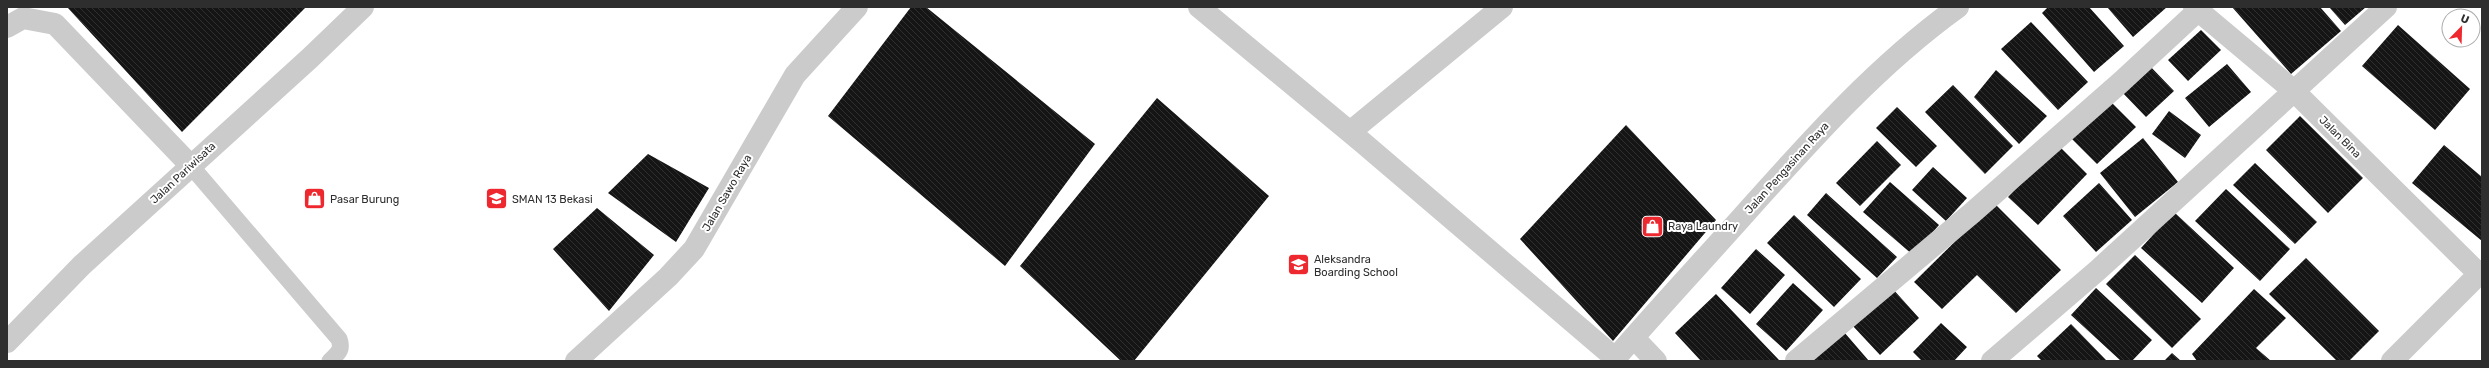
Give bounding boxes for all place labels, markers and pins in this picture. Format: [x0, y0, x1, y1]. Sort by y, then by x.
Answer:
shop icon: Pasar Burung [302, 186, 328, 212]
school or university icon: SMAN 13 Bekasi [484, 186, 510, 212]
place label: Pasar Burung [330, 193, 399, 206]
place label: SMAN 13 Bekasi [512, 193, 593, 206]
shop icon: Raya Laundry [1640, 213, 1666, 239]
place label: Raya Laundry [1668, 220, 1738, 233]
school or university icon: Aleksandra Boarding School [1286, 252, 1312, 278]
place label: Aleksandra Boarding School [1314, 253, 1398, 279]

